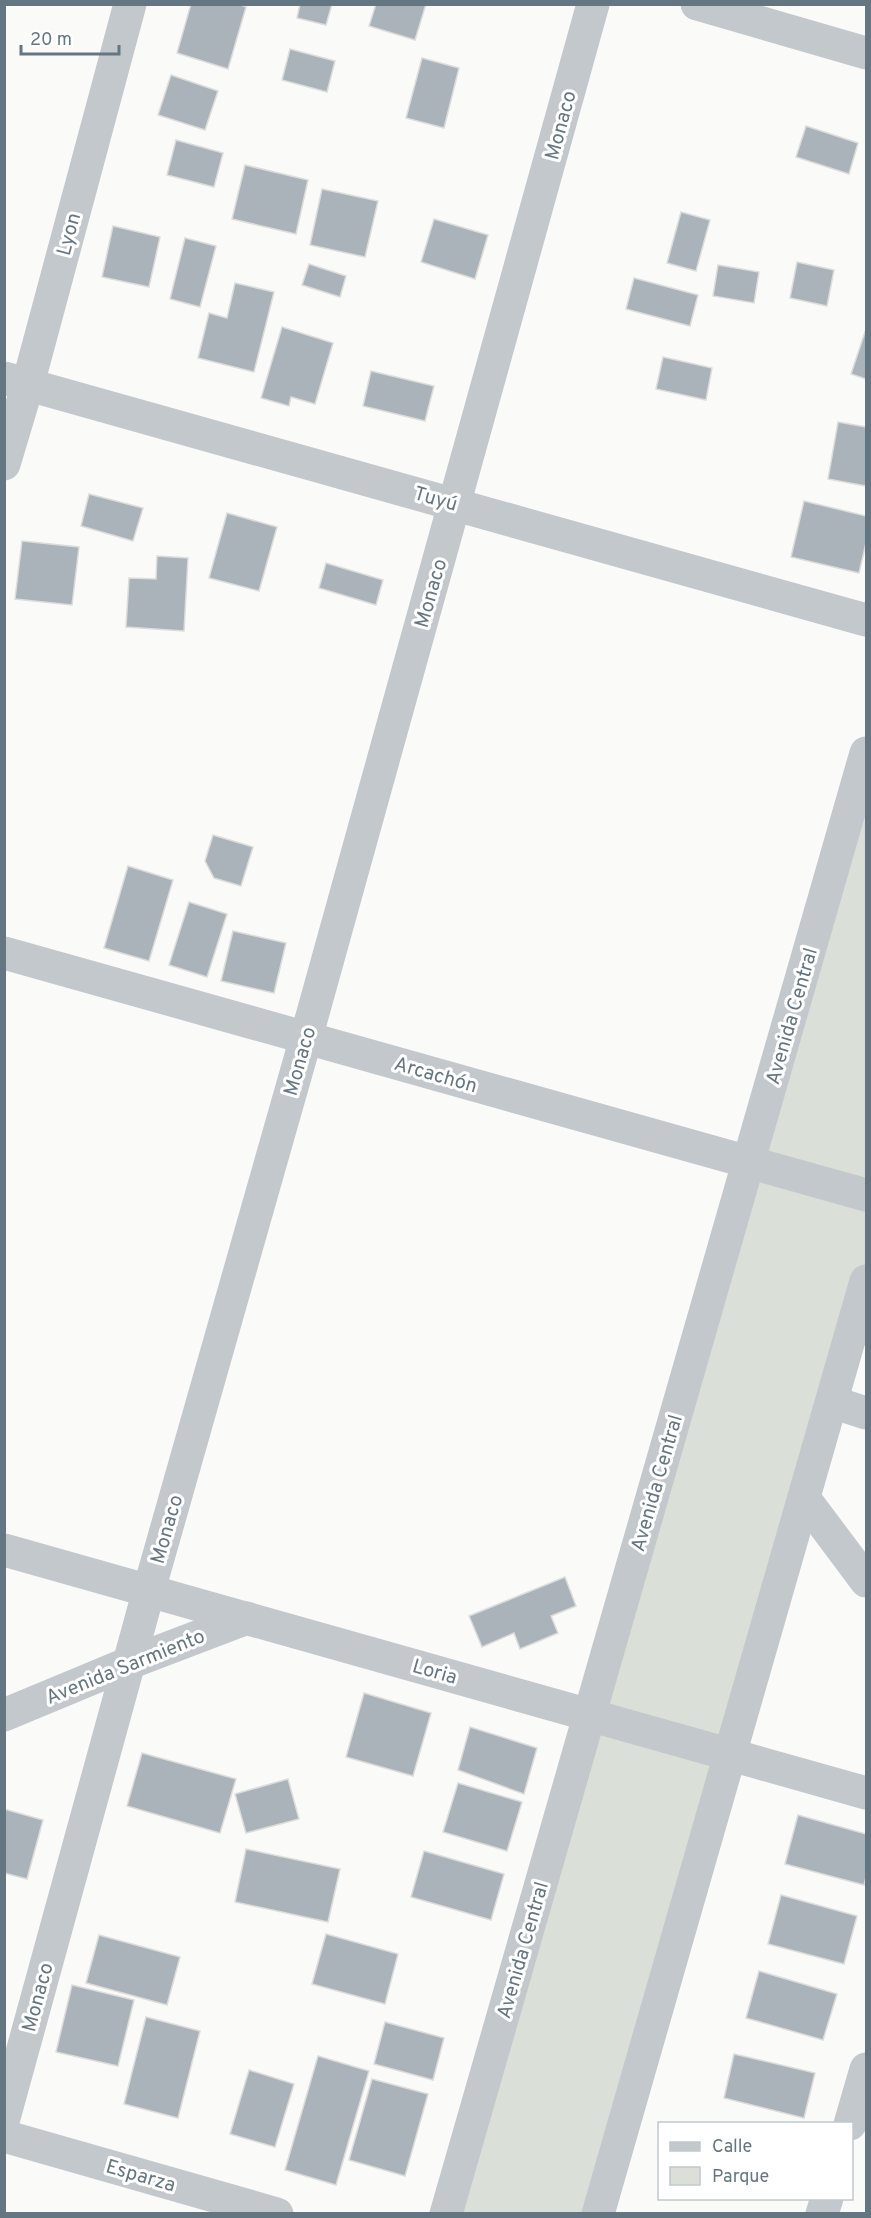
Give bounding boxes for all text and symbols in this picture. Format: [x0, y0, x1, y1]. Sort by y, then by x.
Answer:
scale bar [21, 18, 118, 56]
text: 20 m [30, 29, 72, 52]
street label: Monaco [540, 88, 584, 163]
street label: Lyon [52, 210, 88, 259]
street label: Tuyú [411, 481, 460, 519]
street label: Monaco [410, 556, 454, 631]
street label: Avenida Central [761, 945, 825, 1088]
street label: Monaco [279, 1024, 323, 1099]
street label: Arcachón [391, 1052, 480, 1100]
street label: Avenida Central [626, 1412, 690, 1555]
street label: Monaco [146, 1492, 190, 1567]
street label: Avenida Sarmiento [42, 1624, 209, 1712]
street label: Loria [409, 1654, 460, 1692]
street label: Avenida Central [492, 1879, 556, 2022]
street label: Monaco [17, 1960, 61, 2035]
legend [658, 2122, 853, 2200]
text: Calle [712, 2136, 752, 2159]
street label: Esparza [102, 2155, 178, 2199]
text: Parque [712, 2166, 769, 2189]

